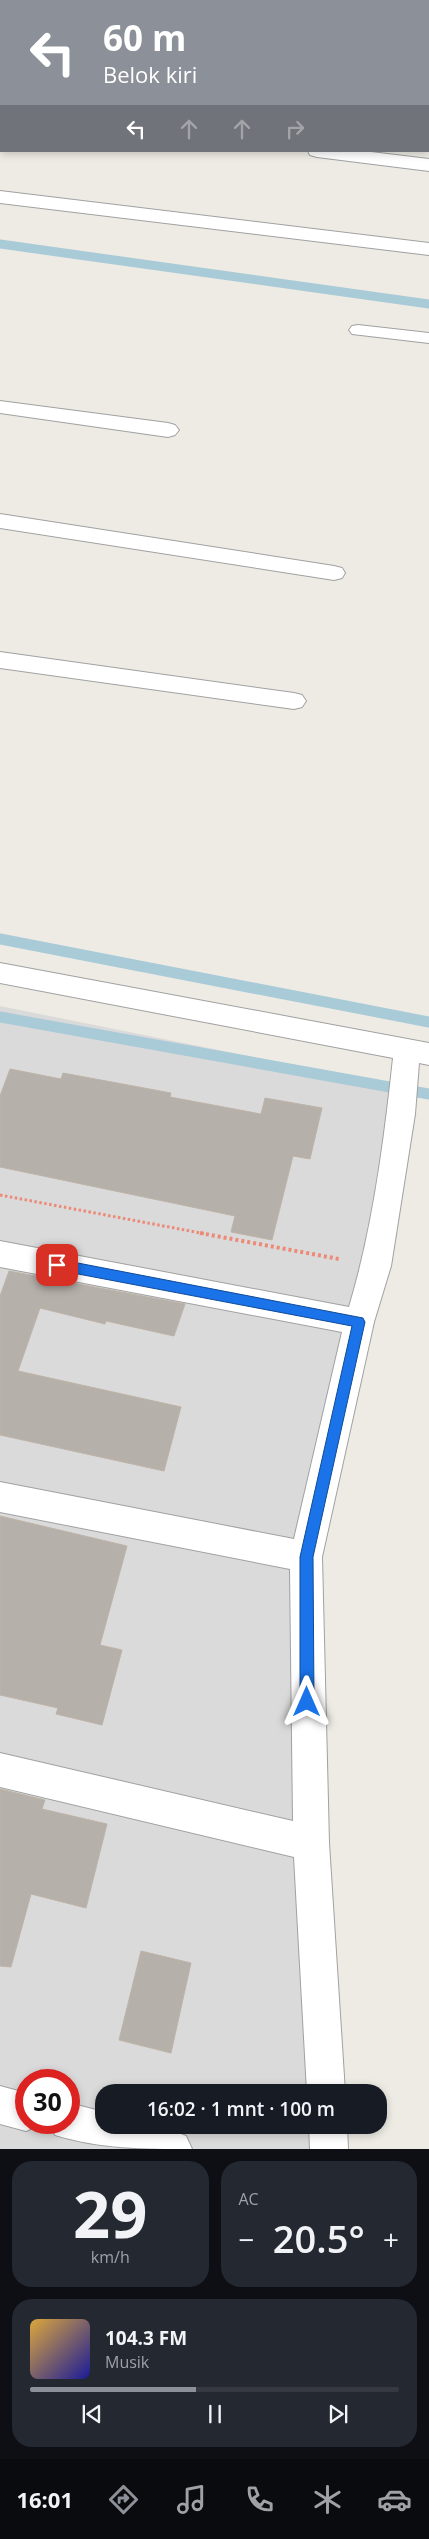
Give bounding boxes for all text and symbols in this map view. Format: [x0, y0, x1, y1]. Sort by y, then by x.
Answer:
text: 60 m [103, 14, 186, 61]
icon: left [20, 20, 85, 85]
text: Belok kiri [103, 59, 197, 89]
icon: left [122, 115, 150, 143]
icon: ahead [175, 115, 203, 143]
icon: ahead [228, 115, 256, 143]
icon: right [281, 115, 309, 143]
pin [36, 1244, 78, 1286]
icon: arrive [43, 1251, 71, 1279]
position arrow [280, 1675, 332, 1727]
speed limit sign: 30 [15, 2069, 80, 2134]
text: 16:02 · 1 mnt · 100 m [147, 2096, 335, 2122]
text: 29 [73, 2169, 147, 2257]
text: AC [239, 2188, 259, 2210]
text: 20.5° [273, 2212, 365, 2264]
text: − [239, 2220, 255, 2258]
text: + [383, 2220, 399, 2258]
text: km/h [91, 2246, 130, 2268]
text: 104.3 FM [105, 2325, 187, 2351]
text: Musik [105, 2351, 149, 2373]
icon: previous [78, 2400, 106, 2428]
icon: pause [201, 2400, 229, 2428]
icon: next [324, 2400, 352, 2428]
icon: directions [106, 2482, 141, 2517]
icon: music [174, 2482, 209, 2517]
icon: phone [242, 2482, 277, 2517]
icon: climate [310, 2482, 345, 2517]
icon: car [377, 2482, 412, 2517]
text: 16:01 [16, 2484, 73, 2514]

